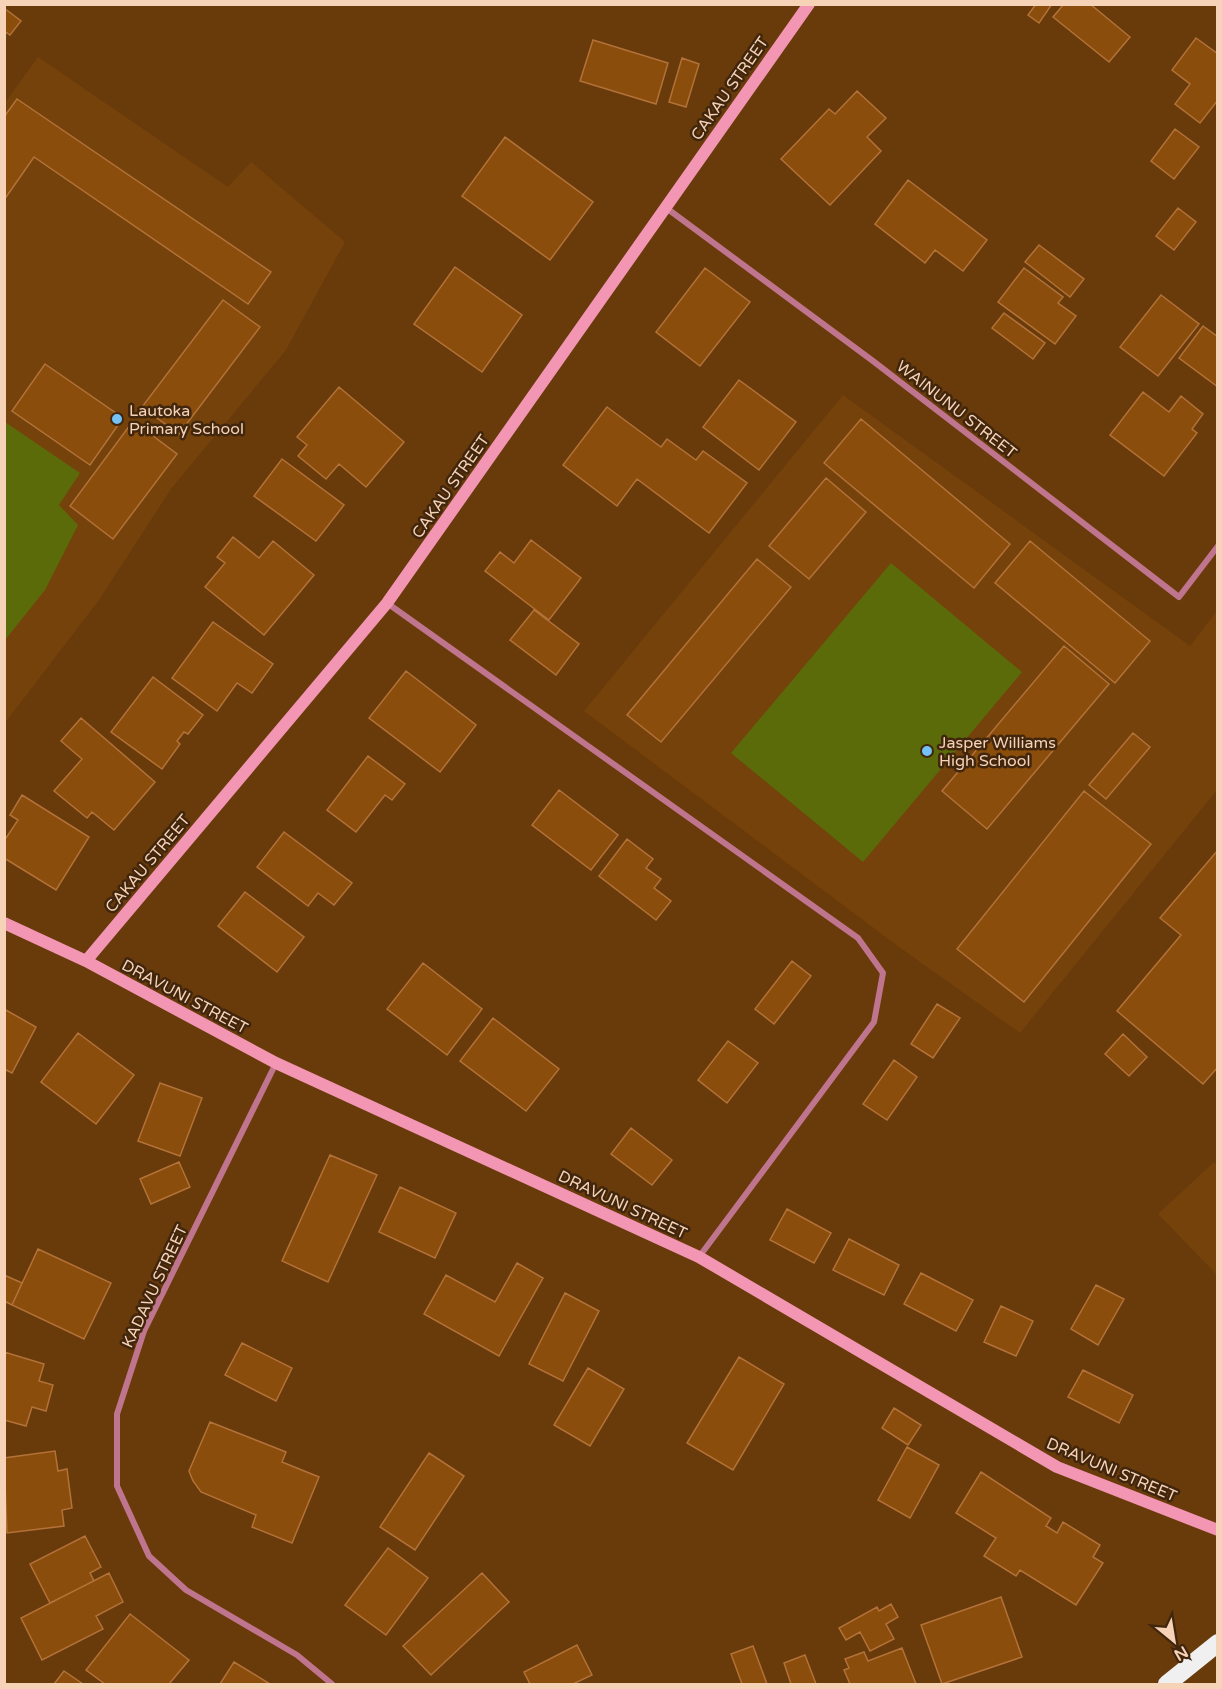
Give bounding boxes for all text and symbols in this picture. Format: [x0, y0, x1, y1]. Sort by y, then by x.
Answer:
street label: CAKAU STREET [687, 33, 773, 144]
street label: WAINUNU STREET [892, 357, 1021, 463]
place label: Lautoka Primary School [129, 401, 244, 439]
marker: Lautoka Primary School [110, 412, 124, 426]
street label: CAKAU STREET [408, 431, 494, 542]
place label: Jasper Williams High School [939, 733, 1056, 771]
marker: Jasper Williams High School [920, 744, 934, 758]
street label: CAKAU STREET [101, 810, 195, 917]
street label: DRAVUNI STREET [118, 955, 251, 1039]
street label: DRAVUNI STREET [555, 1166, 690, 1244]
street label: KADAVU STREET [118, 1222, 192, 1351]
street label: DRAVUNI STREET [1043, 1433, 1180, 1507]
north arrow [1144, 1611, 1204, 1671]
text: N [1170, 1641, 1192, 1665]

